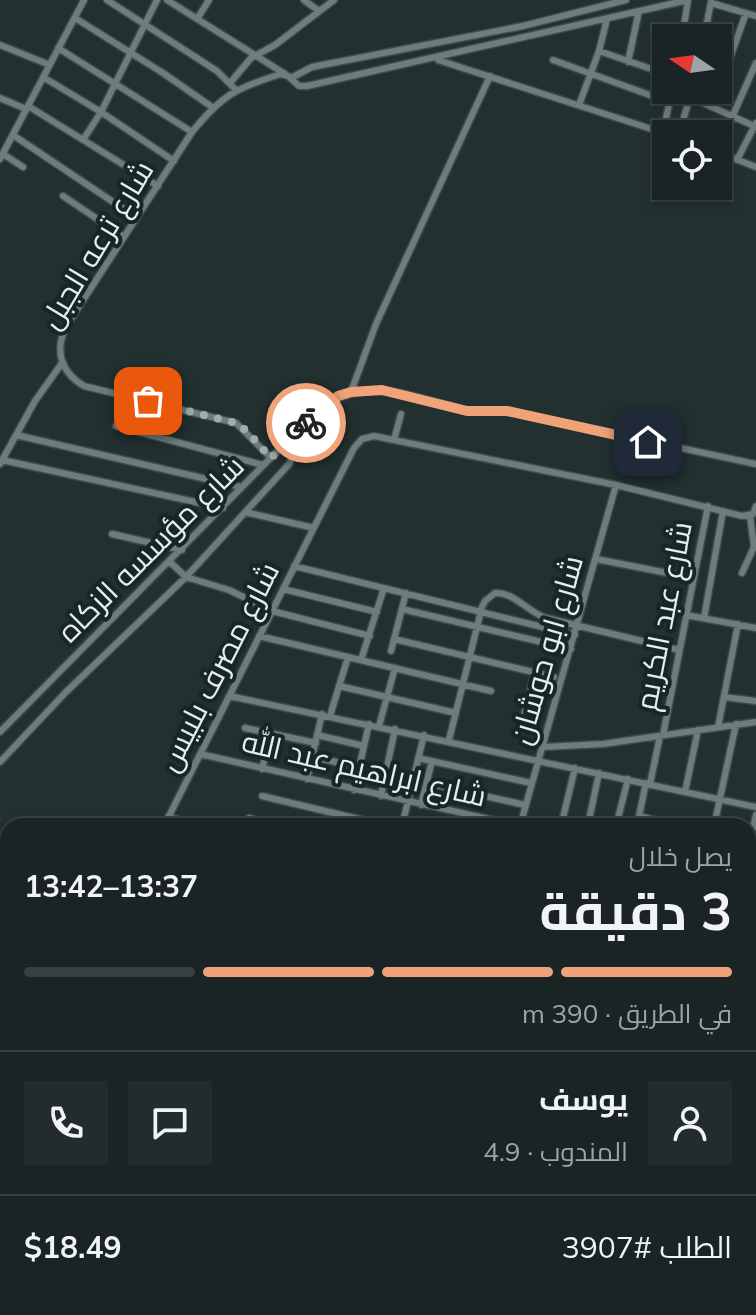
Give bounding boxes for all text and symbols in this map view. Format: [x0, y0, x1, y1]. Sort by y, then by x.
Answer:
north arrow [652, 24, 732, 104]
map controls [652, 24, 732, 200]
button: locate [652, 120, 732, 200]
street label: شارع ترعه الجبل [31, 153, 163, 337]
pin [114, 367, 182, 435]
icon: bag [126, 379, 170, 423]
courier [266, 383, 346, 463]
icon: bike [284, 401, 328, 445]
pin [614, 408, 682, 476]
icon: home [626, 420, 670, 464]
street label: شارع مؤسسه الزكاه [49, 447, 253, 651]
street label: شارع عبد الكريم [626, 518, 702, 714]
street label: شارع ابو حوشان [501, 551, 593, 749]
street label: شارع مصرف بلبيس [149, 556, 289, 778]
street label: شارع ابراهيم عبد الله [238, 721, 490, 817]
text: يصل خلال [629, 840, 732, 873]
text: 13:37–13:42 [24, 867, 198, 905]
text: 3 دقيقة [540, 878, 732, 943]
text: في الطريق · 390 m [522, 997, 732, 1030]
text: يوسف [539, 1080, 628, 1118]
button: phone [24, 1081, 108, 1165]
button: chat [128, 1081, 212, 1165]
button: person [648, 1081, 732, 1165]
text: المندوب · 4.9 [483, 1135, 628, 1168]
text: $18.49 [24, 1228, 121, 1266]
text: الطلب #3907 [562, 1228, 732, 1266]

